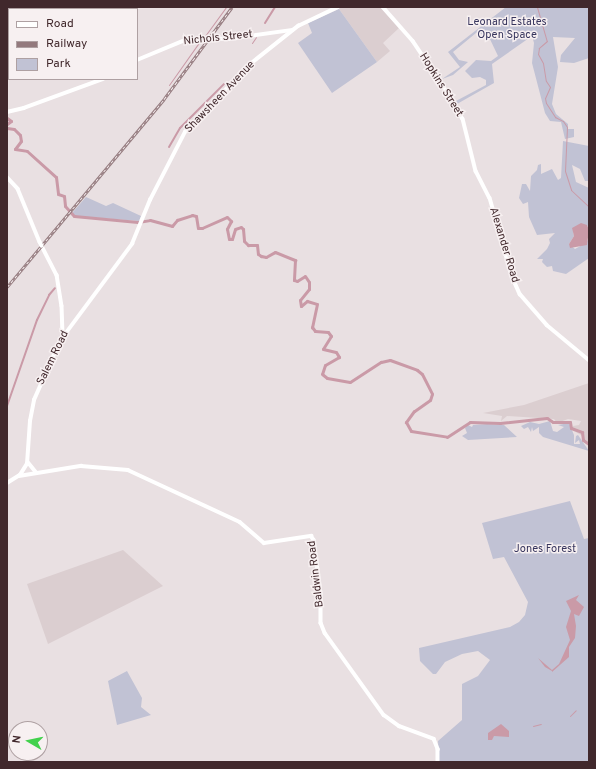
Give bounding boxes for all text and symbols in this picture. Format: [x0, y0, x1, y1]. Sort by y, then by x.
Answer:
legend [8, 8, 138, 80]
text: Road [46, 16, 74, 32]
park label: Leonard Estates Open Space [467, 16, 547, 42]
street label: Nichols Street [183, 28, 253, 48]
text: Railway [46, 36, 87, 52]
street label: Hopkins Street [416, 51, 466, 119]
text: Park [46, 56, 71, 72]
street label: Shawsheen Avenue [182, 58, 258, 136]
street label: Alexander Road [486, 206, 522, 284]
street label: Salem Road [34, 329, 72, 387]
street label: Baldwin Road [305, 540, 327, 608]
park label: Jones Forest [514, 542, 576, 556]
north arrow [8, 721, 48, 761]
text: N [10, 734, 25, 744]

